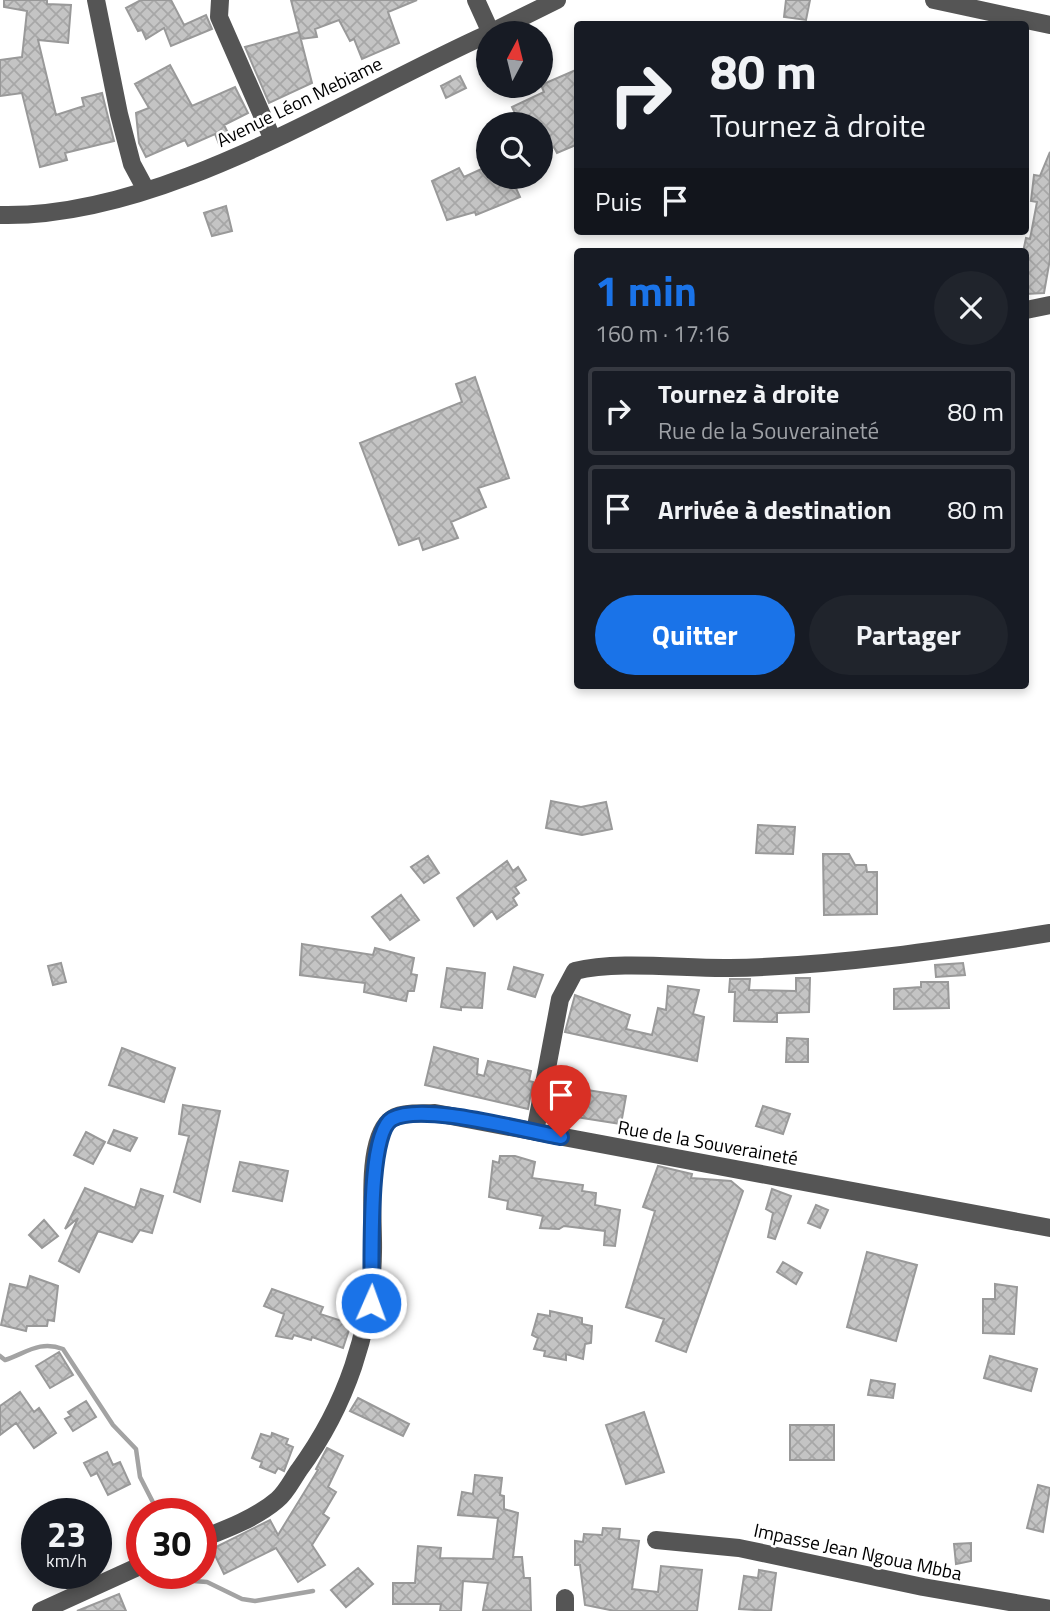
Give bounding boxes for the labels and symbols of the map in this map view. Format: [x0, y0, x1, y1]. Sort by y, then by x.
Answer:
north arrow [476, 21, 553, 98]
street label: Avenue Léon Mebiame [211, 48, 387, 154]
pin [531, 1065, 591, 1137]
street label: Rue de la Souveraineté [616, 1112, 800, 1172]
position arrow [334, 1266, 408, 1340]
speed limit sign: 30 [126, 1498, 217, 1589]
street label: Impasse Jean Ngoua Mbba [751, 1515, 965, 1587]

